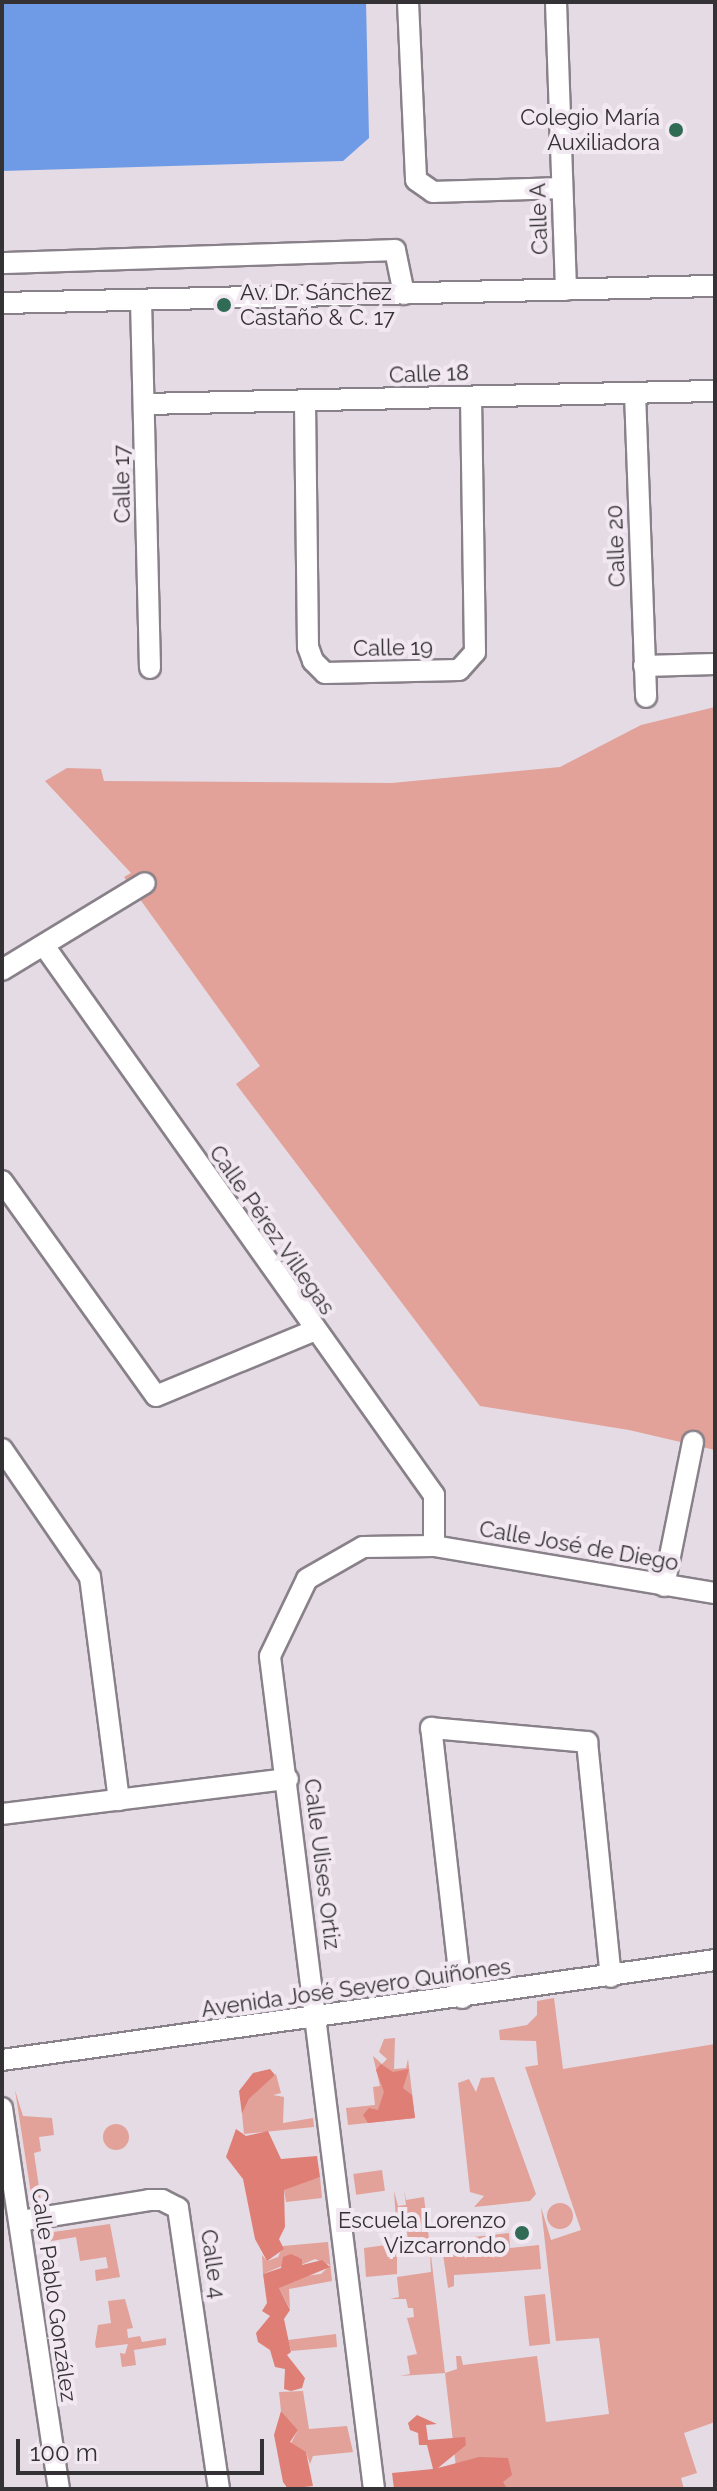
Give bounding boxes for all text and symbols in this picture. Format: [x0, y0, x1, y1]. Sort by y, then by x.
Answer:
place label: Colegio María Auxiliadora [520, 104, 660, 156]
marker: Colegio María Auxiliadora [667, 121, 685, 139]
street label: Calle A [525, 182, 553, 256]
place label: Av. Dr. Sánchez Castaño & C. 17 [240, 279, 395, 330]
marker: Av. Dr. Sánchez Castaño & C. 17 [215, 296, 233, 314]
street label: Calle 18 [389, 359, 469, 389]
street label: Calle 17 [108, 444, 136, 524]
street label: Calle 20 [601, 504, 631, 588]
street label: Calle 19 [353, 634, 433, 662]
street label: Calle Pérez Villegas [203, 1140, 341, 1320]
street label: Calle José de Diego [477, 1515, 681, 1577]
street label: Calle Ulises Ortiz [298, 1777, 346, 1951]
street label: Avenida José Severo Quiñones [199, 1953, 513, 2023]
street label: Calle Pablo González [26, 2186, 82, 2404]
place label: Escuela Lorenzo Vizcarrondo [338, 2207, 506, 2258]
marker: Escuela Lorenzo Vizcarrondo [513, 2224, 531, 2242]
street label: Calle 4 [195, 2228, 231, 2300]
scale bar [20, 2423, 268, 2473]
text: 100 m [30, 2438, 98, 2467]

